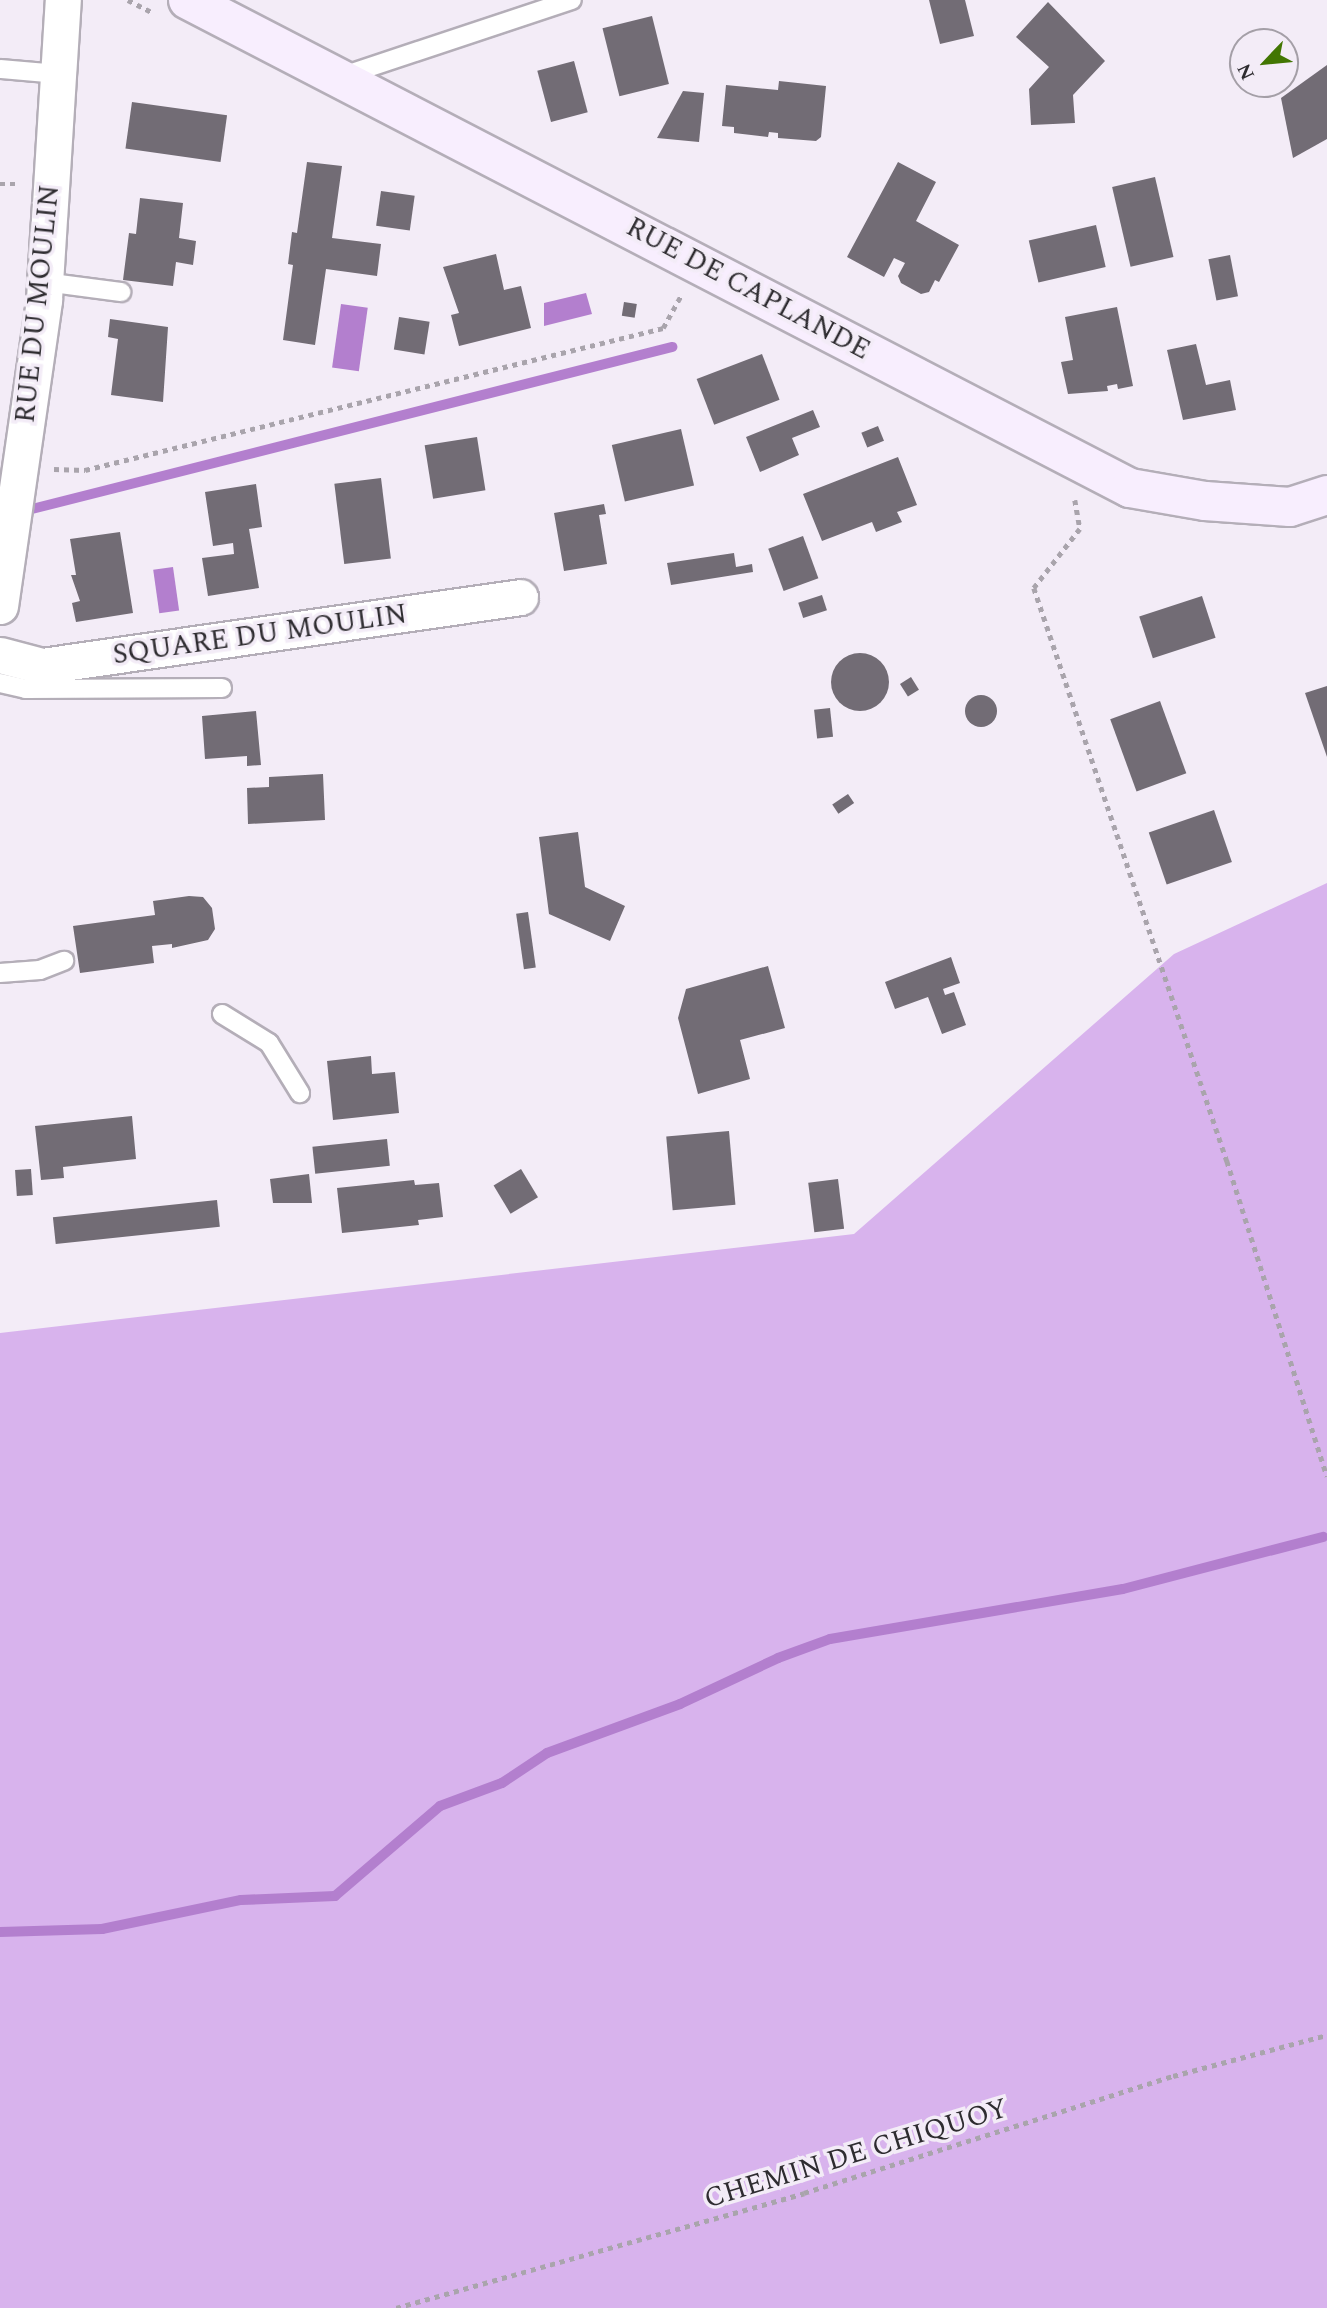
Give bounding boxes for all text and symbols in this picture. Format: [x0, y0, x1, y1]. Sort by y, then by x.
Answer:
north arrow [1229, 28, 1299, 98]
text: N [1230, 58, 1263, 85]
street label: RUE DU MOULIN [9, 183, 67, 425]
street label: RUE DE CAPLANDE [620, 210, 876, 368]
street label: SQUARE DU MOULIN [111, 598, 409, 672]
street label: CHEMIN DE CHIQUOY [700, 2092, 1012, 2216]

